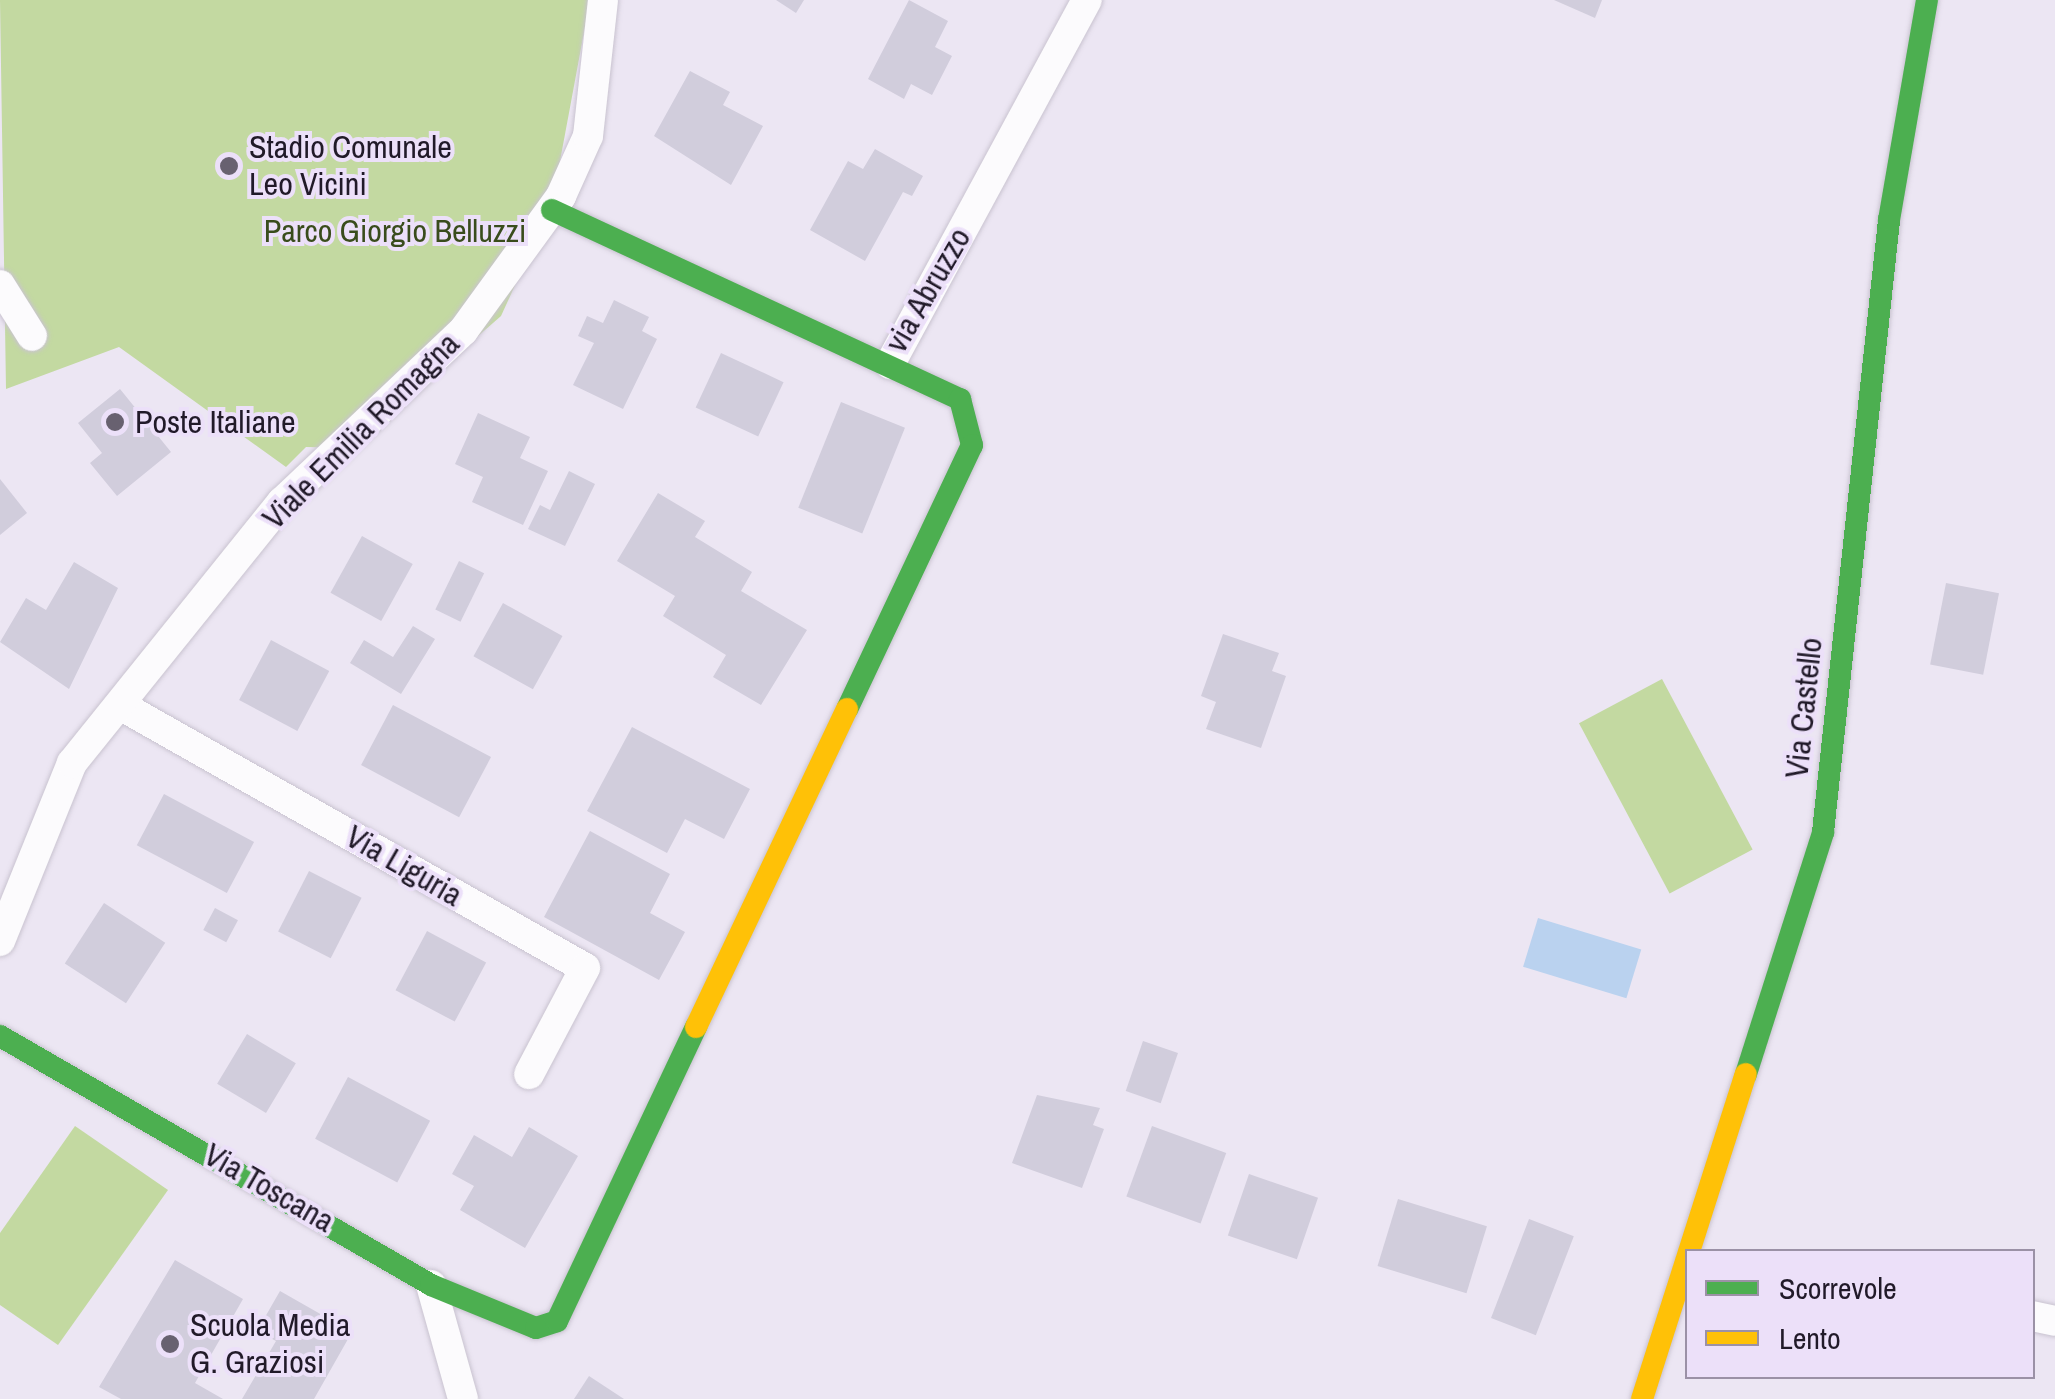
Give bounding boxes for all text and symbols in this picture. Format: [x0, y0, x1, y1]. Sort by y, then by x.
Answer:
place label: Stadio Comunale Leo Vicini [249, 129, 452, 204]
marker: Stadio Comunale Leo Vicini [218, 155, 240, 177]
park label: Parco Giorgio Belluzzi [264, 212, 526, 250]
street label: via Abruzzo [877, 220, 979, 360]
street label: Viale Emilia Romagna [255, 325, 467, 537]
place label: Poste Italiane [135, 403, 295, 441]
marker: Poste Italiane [104, 411, 126, 433]
street label: Via Castello [1778, 636, 1830, 780]
street label: Via Liguria [339, 817, 469, 915]
street label: Via Toscana [197, 1135, 341, 1241]
legend [1685, 1249, 2035, 1379]
text: Scorrevole [1779, 1268, 1897, 1308]
place label: Scuola Media G. Graziosi [190, 1307, 350, 1382]
text: Lento [1779, 1318, 1841, 1358]
marker: Scuola Media G. Graziosi [159, 1333, 181, 1355]

